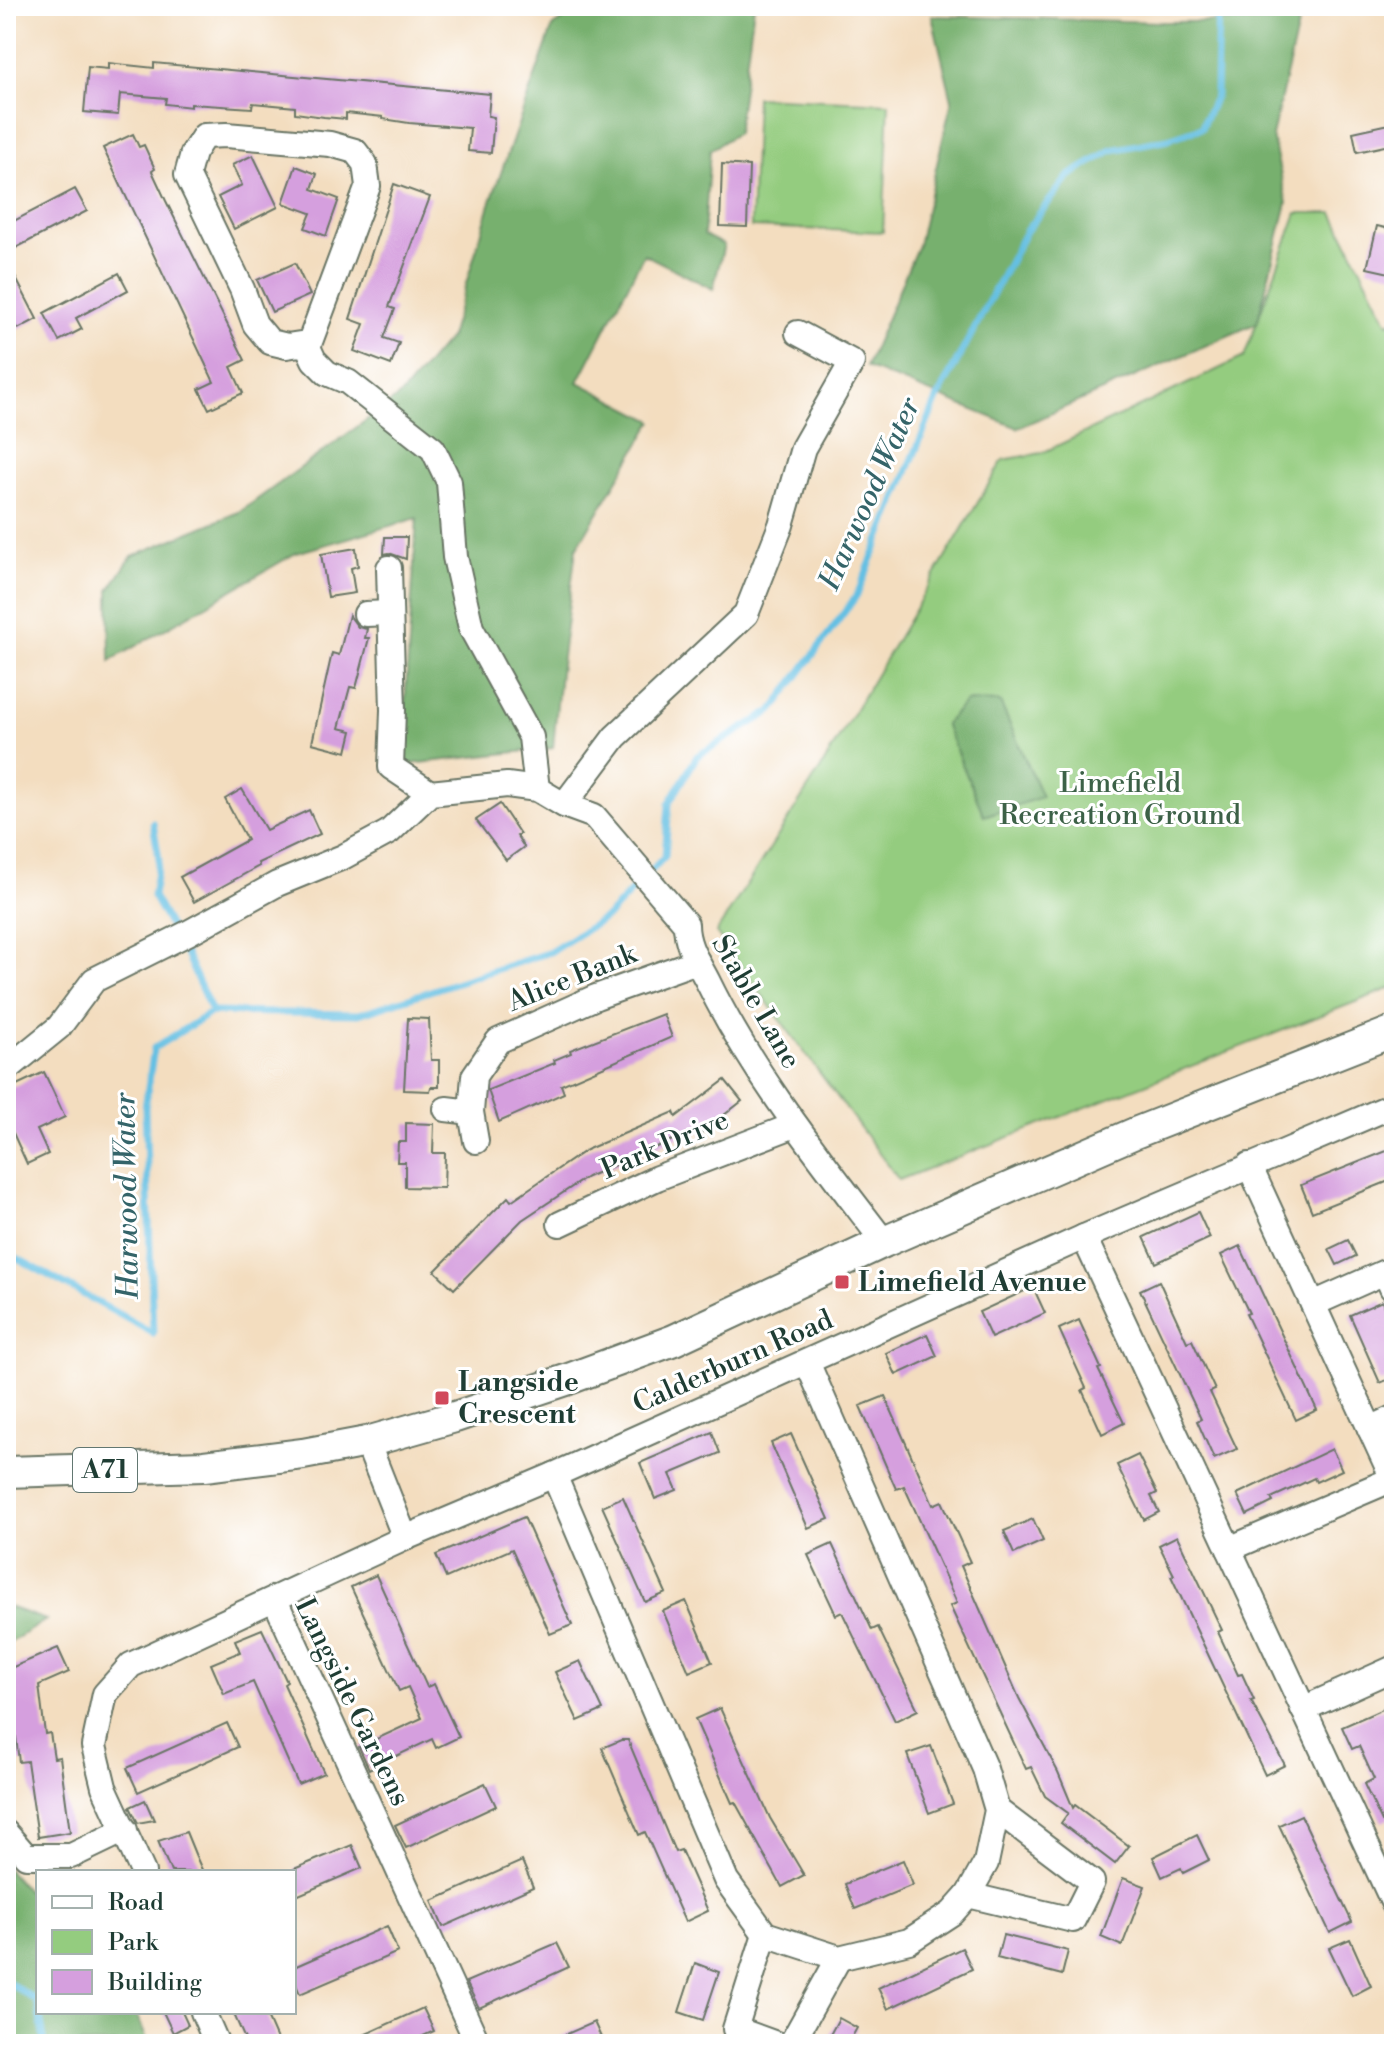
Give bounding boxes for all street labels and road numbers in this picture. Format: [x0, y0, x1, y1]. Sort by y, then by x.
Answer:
street label: Stable Lane [704, 929, 808, 1075]
street label: Alice Bank [501, 936, 643, 1020]
street label: Park Drive [596, 1102, 734, 1188]
street label: Calderburn Road [627, 1302, 839, 1422]
road number: A71 [73, 1448, 137, 1492]
street label: Langside Gardens [287, 1592, 417, 1812]

